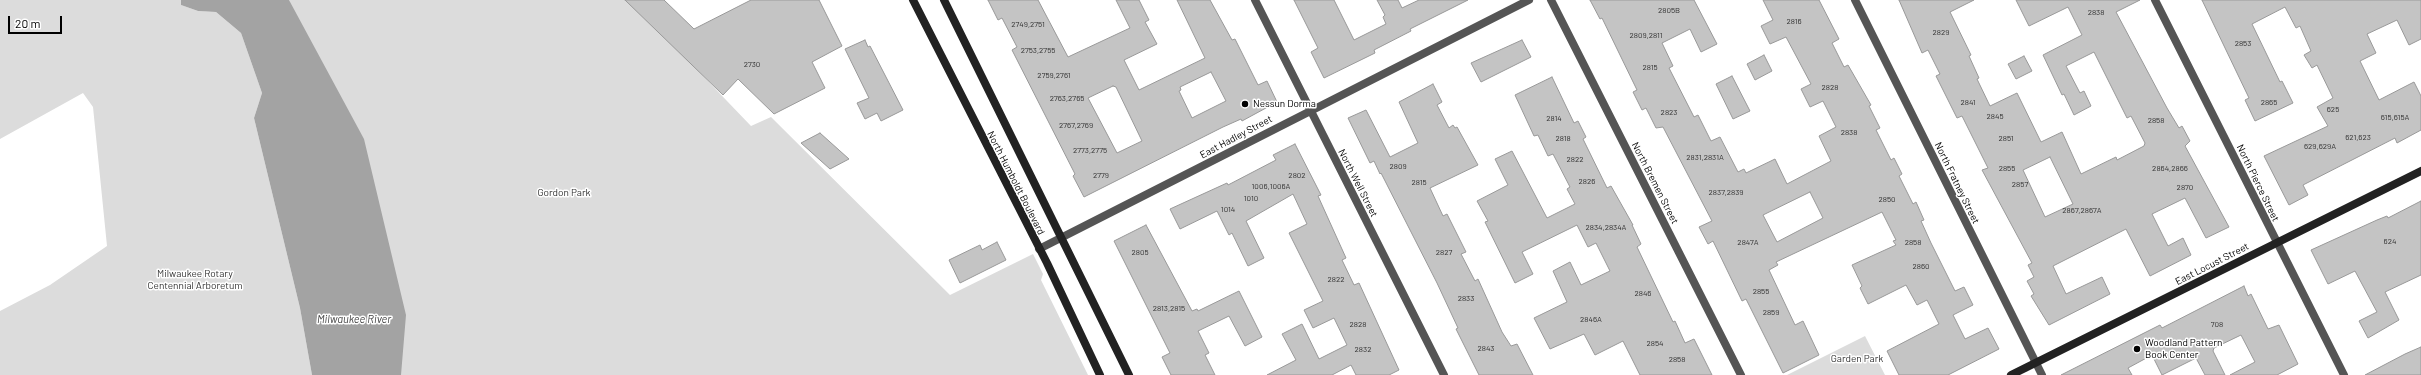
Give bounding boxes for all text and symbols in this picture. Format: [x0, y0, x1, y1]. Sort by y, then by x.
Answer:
house number: 2805B [1658, 5, 1680, 15]
house number: 2838 [2088, 7, 2104, 17]
scale bar [10, 8, 64, 34]
text: 20 m [15, 16, 41, 30]
house number: 2816 [1786, 16, 1802, 26]
house number: 2749,2751 [1011, 19, 1045, 29]
house number: 2829 [1933, 27, 1949, 37]
house number: 2809,2811 [1629, 30, 1663, 40]
house number: 2853 [2235, 38, 2251, 48]
house number: 2753,2755 [1021, 45, 1055, 55]
house number: 2730 [744, 59, 760, 69]
house number: 2815 [1642, 62, 1658, 72]
house number: 2759,2761 [1037, 70, 1071, 80]
house number: 2828 [1822, 82, 1838, 92]
house number: 2763,2765 [1050, 93, 1084, 103]
house number: 2841 [1961, 97, 1975, 107]
house number: 2865 [2261, 97, 2277, 107]
place label: Nessun Dorma [1253, 98, 1316, 110]
marker: Nessun Dorma [1240, 99, 1250, 109]
house number: 625 [2327, 104, 2339, 114]
house number: 2823 [1661, 107, 1677, 117]
house number: 2845 [1987, 111, 2003, 121]
house number: 615,615A [2381, 112, 2409, 122]
street label: East Hadley Street [1198, 113, 1274, 161]
house number: 2814 [1546, 113, 1562, 123]
house number: 2858 [2148, 115, 2164, 125]
house number: 2767,2769 [1059, 120, 1093, 130]
house number: 2838 [1841, 127, 1857, 137]
street label: North Humboldt Boulevard [985, 129, 1047, 237]
house number: 621,623 [2345, 132, 2371, 142]
house number: 2818 [1555, 133, 1571, 143]
house number: 2851 [1998, 133, 2014, 143]
street label: North Bremen Street [1629, 140, 1681, 226]
street label: North Fratney Street [1932, 140, 1982, 226]
house number: 629,629A [2304, 141, 2336, 151]
street label: North Pierce Street [2234, 143, 2282, 223]
house number: 2773,2775 [1073, 145, 1107, 155]
street label: North Weil Street [1336, 147, 1380, 219]
house number: 2831,2831A [1686, 152, 1724, 162]
house number: 2822 [1566, 154, 1584, 164]
house number: 2809 [1389, 161, 1407, 171]
house number: 2855 [1999, 163, 2015, 173]
house number: 2864,2866 [2152, 163, 2188, 173]
house number: 2779 [1093, 170, 1109, 180]
house number: 2802 [1288, 170, 1306, 180]
house number: 2826 [1579, 176, 1595, 186]
house number: 2815 [1411, 177, 1427, 187]
house number: 2857 [2012, 179, 2028, 189]
house number: 1006,1006A [1252, 181, 1290, 191]
house number: 2870 [2177, 182, 2193, 192]
park label: Gordon Park [537, 187, 591, 199]
house number: 2837,2839 [1709, 187, 1743, 197]
house number: 1010 [1244, 193, 1258, 203]
house number: 2850 [1878, 194, 1896, 204]
house number: 1014 [1221, 204, 1235, 214]
house number: 2867,2867A [2062, 205, 2102, 215]
house number: 2834,2834A [1586, 222, 1626, 232]
house number: 624 [2384, 236, 2396, 246]
house number: 2847A [1737, 237, 1759, 247]
house number: 2858 [1905, 237, 1921, 247]
street label: East Locust Street [2173, 240, 2251, 288]
house number: 2805 [1131, 247, 1149, 257]
house number: 2827 [1436, 247, 1452, 257]
house number: 2860 [1912, 261, 1930, 271]
park label: Milwaukee Rotary Centennial Arboretum [147, 268, 243, 292]
house number: 2822 [1327, 274, 1345, 284]
house number: 2855 [1753, 286, 1769, 296]
house number: 2846 [1635, 288, 1651, 298]
house number: 2833 [1458, 293, 1474, 303]
house number: 2813,2815 [1153, 303, 1185, 313]
house number: 2859 [1763, 307, 1779, 317]
water label: Milwaukee River [317, 312, 391, 326]
house number: 2846A [1580, 314, 1602, 324]
house number: 2828 [1350, 319, 1366, 329]
house number: 708 [2211, 319, 2223, 329]
place label: Woodland Pattern Book Center [2145, 337, 2222, 360]
house number: 2854 [1647, 338, 1663, 348]
house number: 2843 [1478, 343, 1494, 353]
house number: 2832 [1355, 344, 1371, 354]
marker: Woodland Pattern Book Center [2132, 344, 2142, 354]
park label: Garden Park [1831, 353, 1883, 365]
house number: 2858 [1669, 354, 1685, 364]

